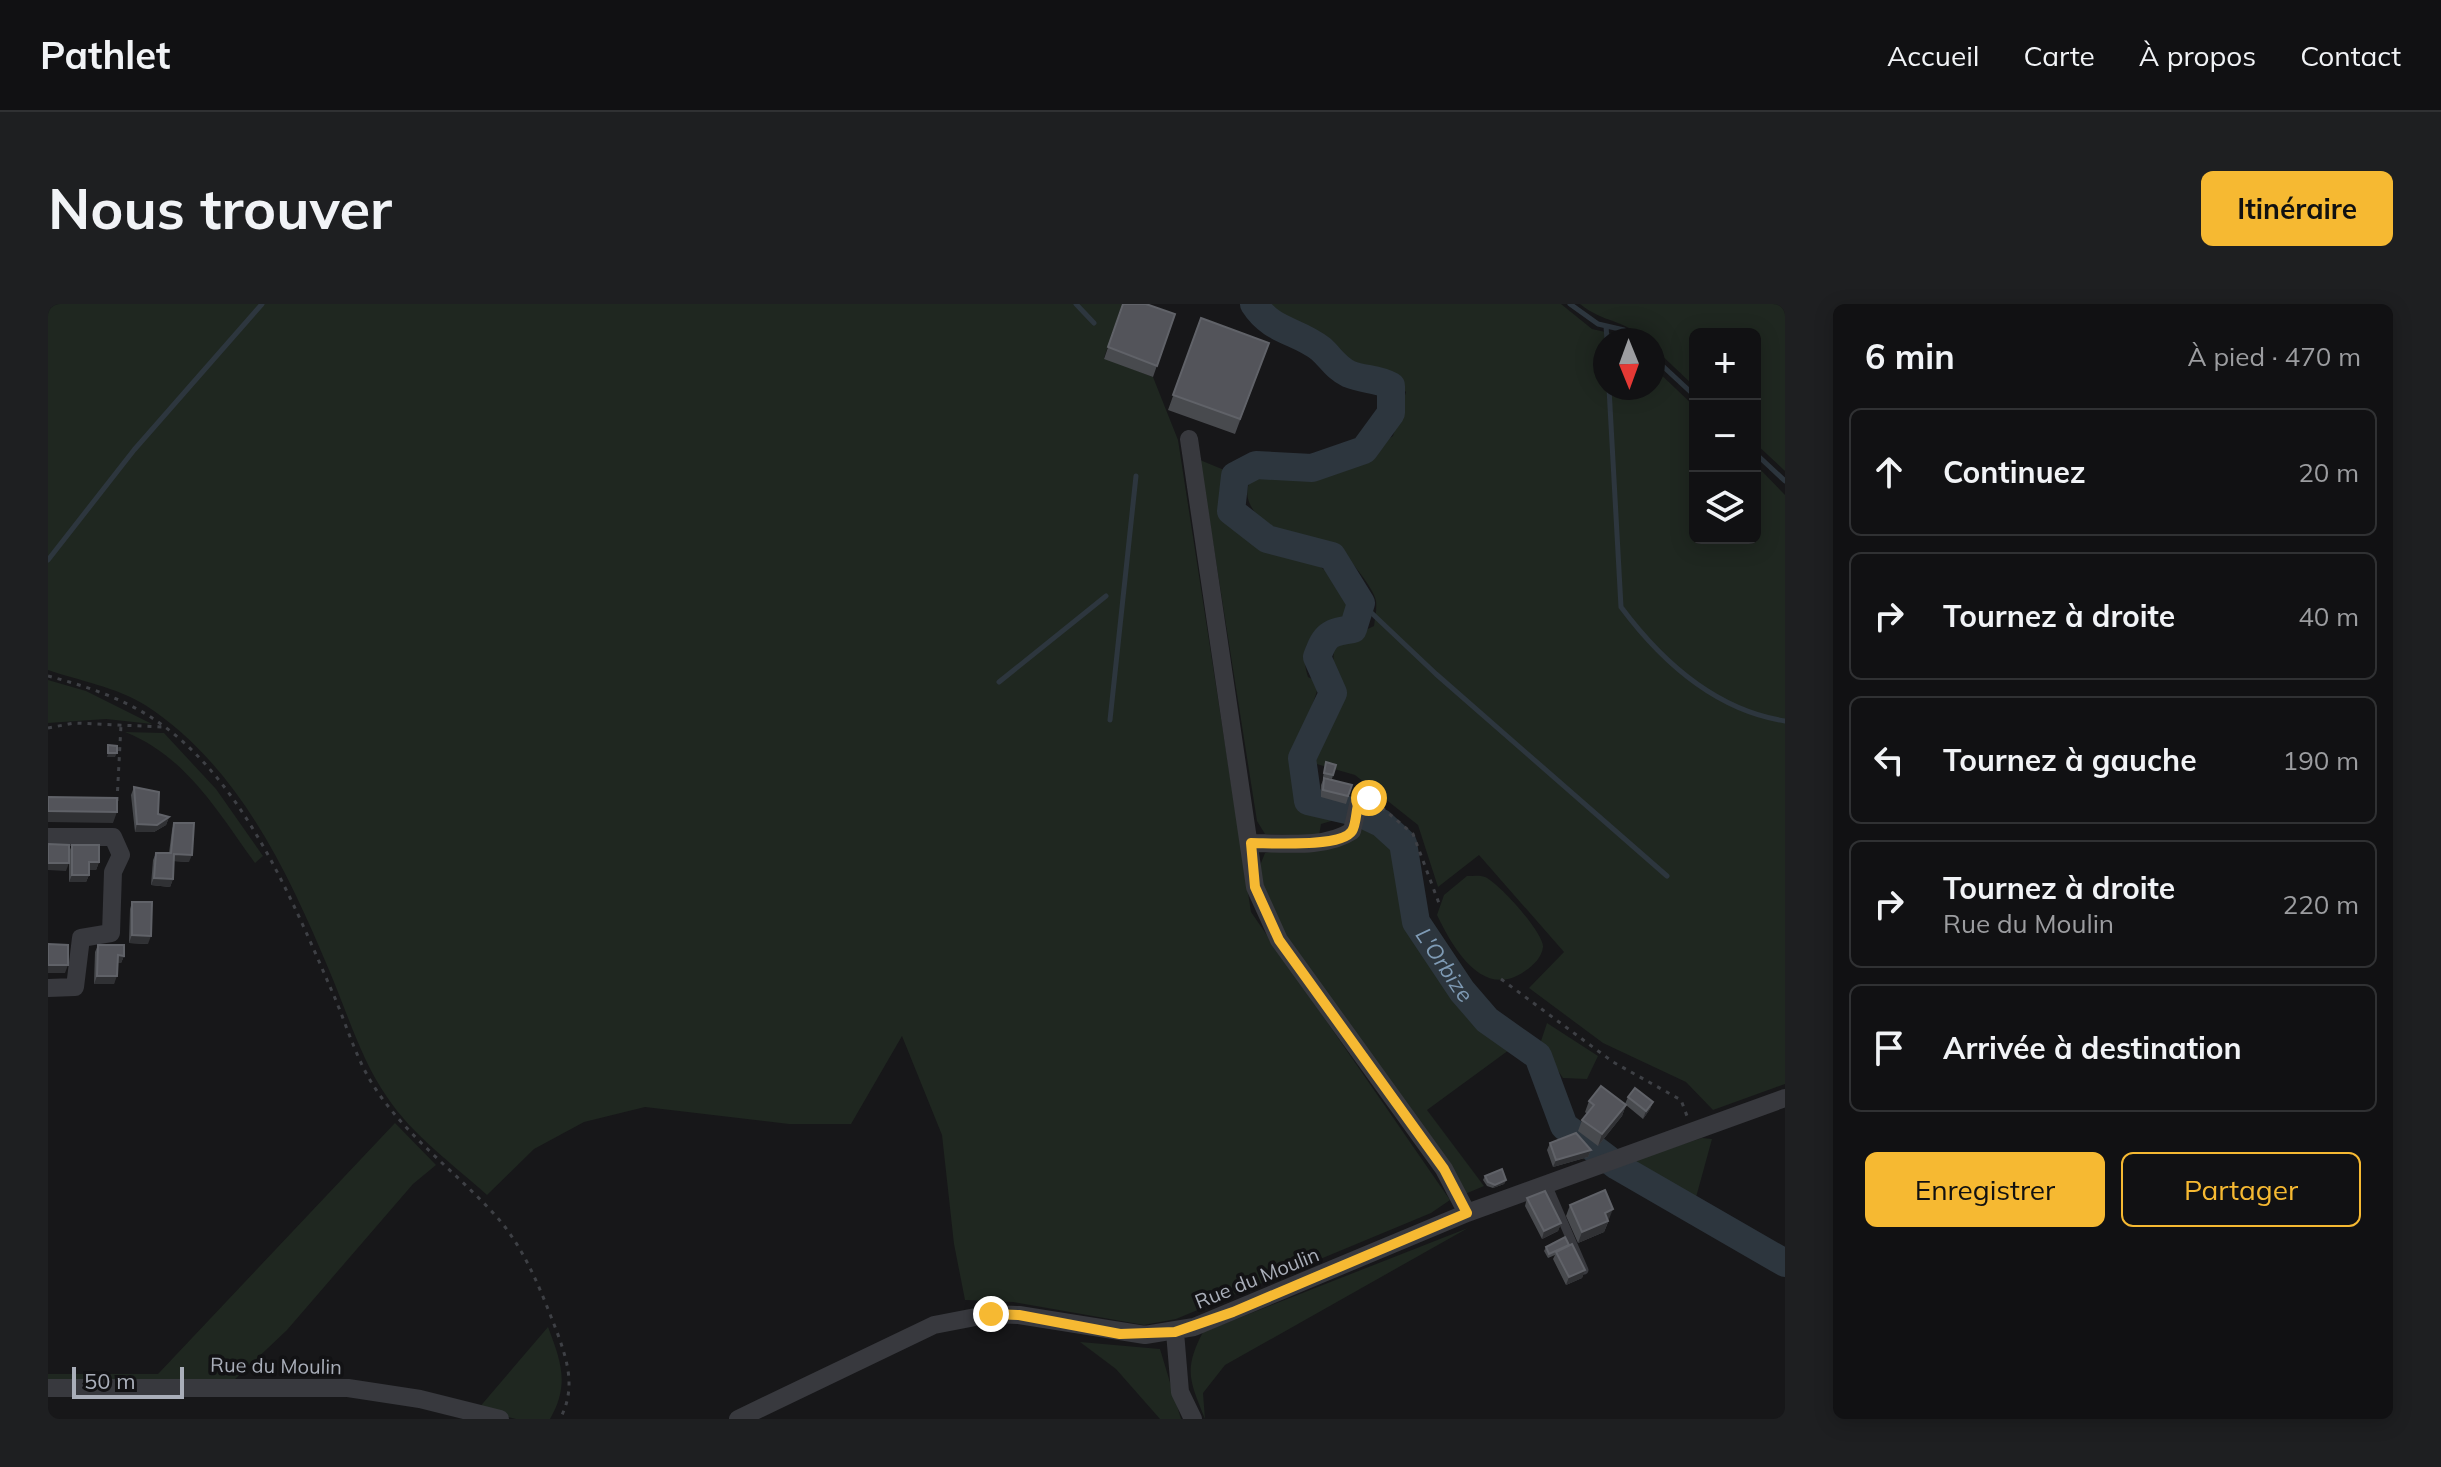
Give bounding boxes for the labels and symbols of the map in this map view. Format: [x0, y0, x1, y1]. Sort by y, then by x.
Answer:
north arrow [1593, 328, 1665, 400]
route start [1351, 780, 1387, 816]
water label: L'Orbize [1410, 922, 1479, 1008]
street label: Rue du Moulin [1191, 1241, 1323, 1314]
route end [973, 1296, 1009, 1332]
street label: Rue du Moulin [210, 1352, 342, 1379]
scale bar [72, 1363, 184, 1399]

